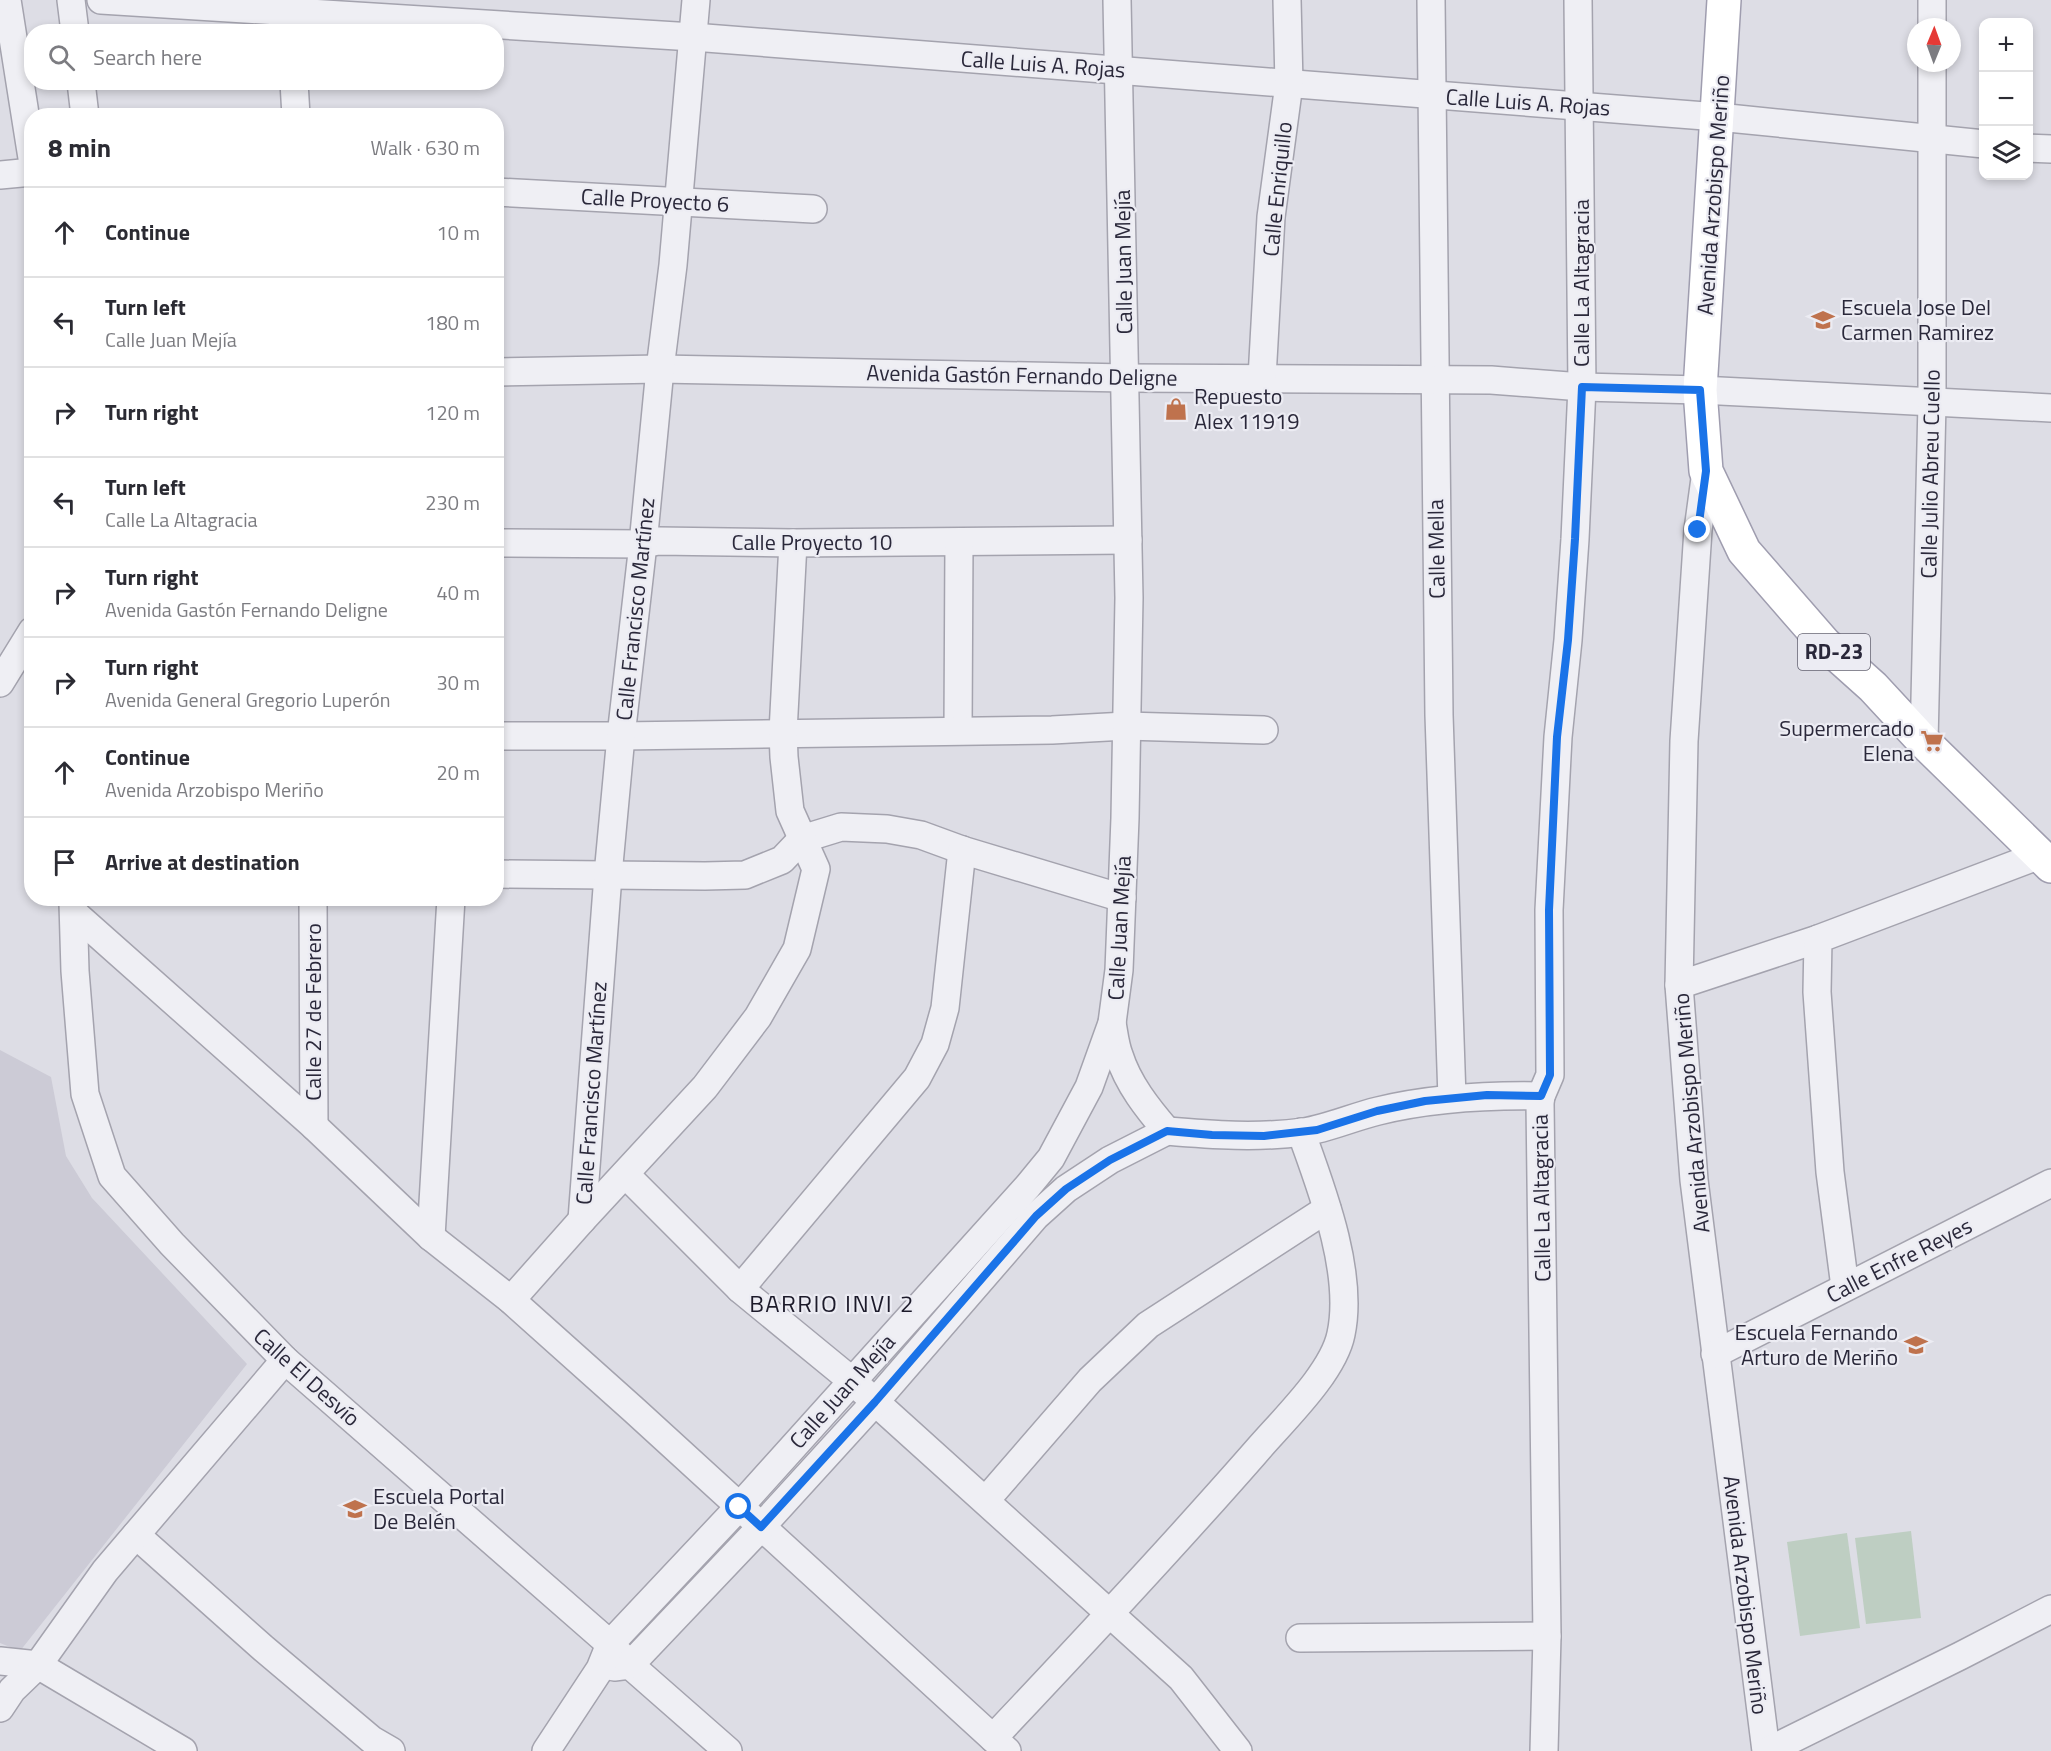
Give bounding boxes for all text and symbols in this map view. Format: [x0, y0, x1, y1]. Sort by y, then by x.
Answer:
north arrow [1907, 18, 1961, 72]
map controls [1979, 18, 2033, 180]
button: + [1979, 18, 2033, 72]
search box [24, 24, 504, 90]
text: Search here [93, 40, 202, 74]
icon: search [45, 41, 78, 74]
street label: Calle Luis A. Rojas [960, 41, 1126, 87]
button: − [1979, 72, 2033, 126]
street label: Avenida Arzobispo Meriño [1688, 74, 1738, 316]
street label: Calle Luis A. Rojas [1445, 79, 1611, 125]
street label: Calle Enriquillo [1253, 120, 1301, 258]
button: layers [1979, 126, 2033, 180]
text: 8 min [48, 128, 111, 167]
text: Walk · 630 m [371, 132, 480, 163]
street label: Calle Proyecto 6 [580, 179, 730, 221]
street label: Calle Juan Mejía [1105, 189, 1141, 335]
street label: Calle La Altagracia [1564, 199, 1598, 367]
text: Continue [105, 215, 190, 249]
icon: ahead [48, 216, 81, 249]
text: 10 m [436, 217, 480, 248]
text: Turn left [105, 290, 186, 324]
place label: Escuela Jose Del Carmen Ramirez [1841, 290, 1994, 349]
icon: left [48, 306, 81, 339]
text: 180 m [425, 307, 480, 338]
school or university icon: Escuela Jose Del Carmen Ramirez [1810, 307, 1836, 333]
text: Calle Juan Mejía [105, 324, 237, 355]
street label: Avenida Gastón Fernando Deligne [866, 355, 1178, 395]
street label: Calle Julio Abreu Cuello [1911, 369, 1949, 579]
place label: Repuesto Alex 11919 [1194, 379, 1300, 438]
text: Turn right [105, 395, 199, 429]
icon: right [48, 396, 81, 429]
shop icon: Repuesto Alex 11919 [1163, 396, 1189, 422]
text: 120 m [425, 397, 480, 428]
text: Turn left [105, 470, 186, 504]
icon: left [48, 486, 81, 519]
text: 230 m [425, 487, 480, 518]
street label: Calle Francisco Martínez [606, 496, 664, 722]
street label: Calle Mella [1418, 499, 1454, 599]
text: Calle La Altagracia [105, 504, 258, 535]
route end [1684, 516, 1710, 542]
street label: Calle Proyecto 10 [732, 525, 892, 559]
text: Turn right [105, 560, 199, 594]
icon: right [48, 576, 81, 609]
text: 40 m [436, 577, 480, 608]
text: Avenida Gastón Fernando Deligne [105, 594, 388, 625]
road number: RD-23 [1798, 634, 1870, 670]
text: Turn right [105, 650, 199, 684]
icon: right [48, 666, 81, 699]
text: 30 m [436, 667, 480, 698]
text: Avenida General Gregorio Luperón [105, 684, 390, 715]
place label: Supermercado Elena [1779, 711, 1914, 770]
supermarket icon: Supermercado Elena [1919, 728, 1945, 754]
text: Continue [105, 740, 190, 774]
icon: ahead [48, 756, 81, 789]
text: 20 m [436, 757, 480, 788]
text: Avenida Arzobispo Meriño [105, 774, 324, 805]
text: Arrive at destination [105, 845, 300, 879]
icon: arrive [48, 846, 81, 879]
street label: Calle Juan Mejía [1098, 855, 1140, 1001]
street label: Calle 27 de Febrero [296, 923, 330, 1101]
street label: Calle Francisco Martínez [566, 980, 616, 1206]
street label: Avenida Arzobispo Meriño [1664, 992, 1718, 1234]
street label: Calle La Altagracia [1523, 1114, 1559, 1282]
street label: Calle Enfre Reyes [1820, 1209, 1978, 1311]
district label: BARRIO INVI 2 [749, 1285, 915, 1321]
place label: Escuela Fernando Arturo de Meriño [1734, 1315, 1898, 1374]
street label: Calle El Desvío [246, 1320, 368, 1434]
street label: Calle Juan Mejía [781, 1326, 903, 1456]
school or university icon: Escuela Fernando Arturo de Meriño [1903, 1332, 1929, 1358]
street label: Avenida Arzobispo Meriño [1714, 1474, 1778, 1716]
place label: Escuela Portal De Belén [373, 1479, 505, 1538]
route start [725, 1493, 751, 1519]
school or university icon: Escuela Portal De Belén [342, 1496, 368, 1522]

